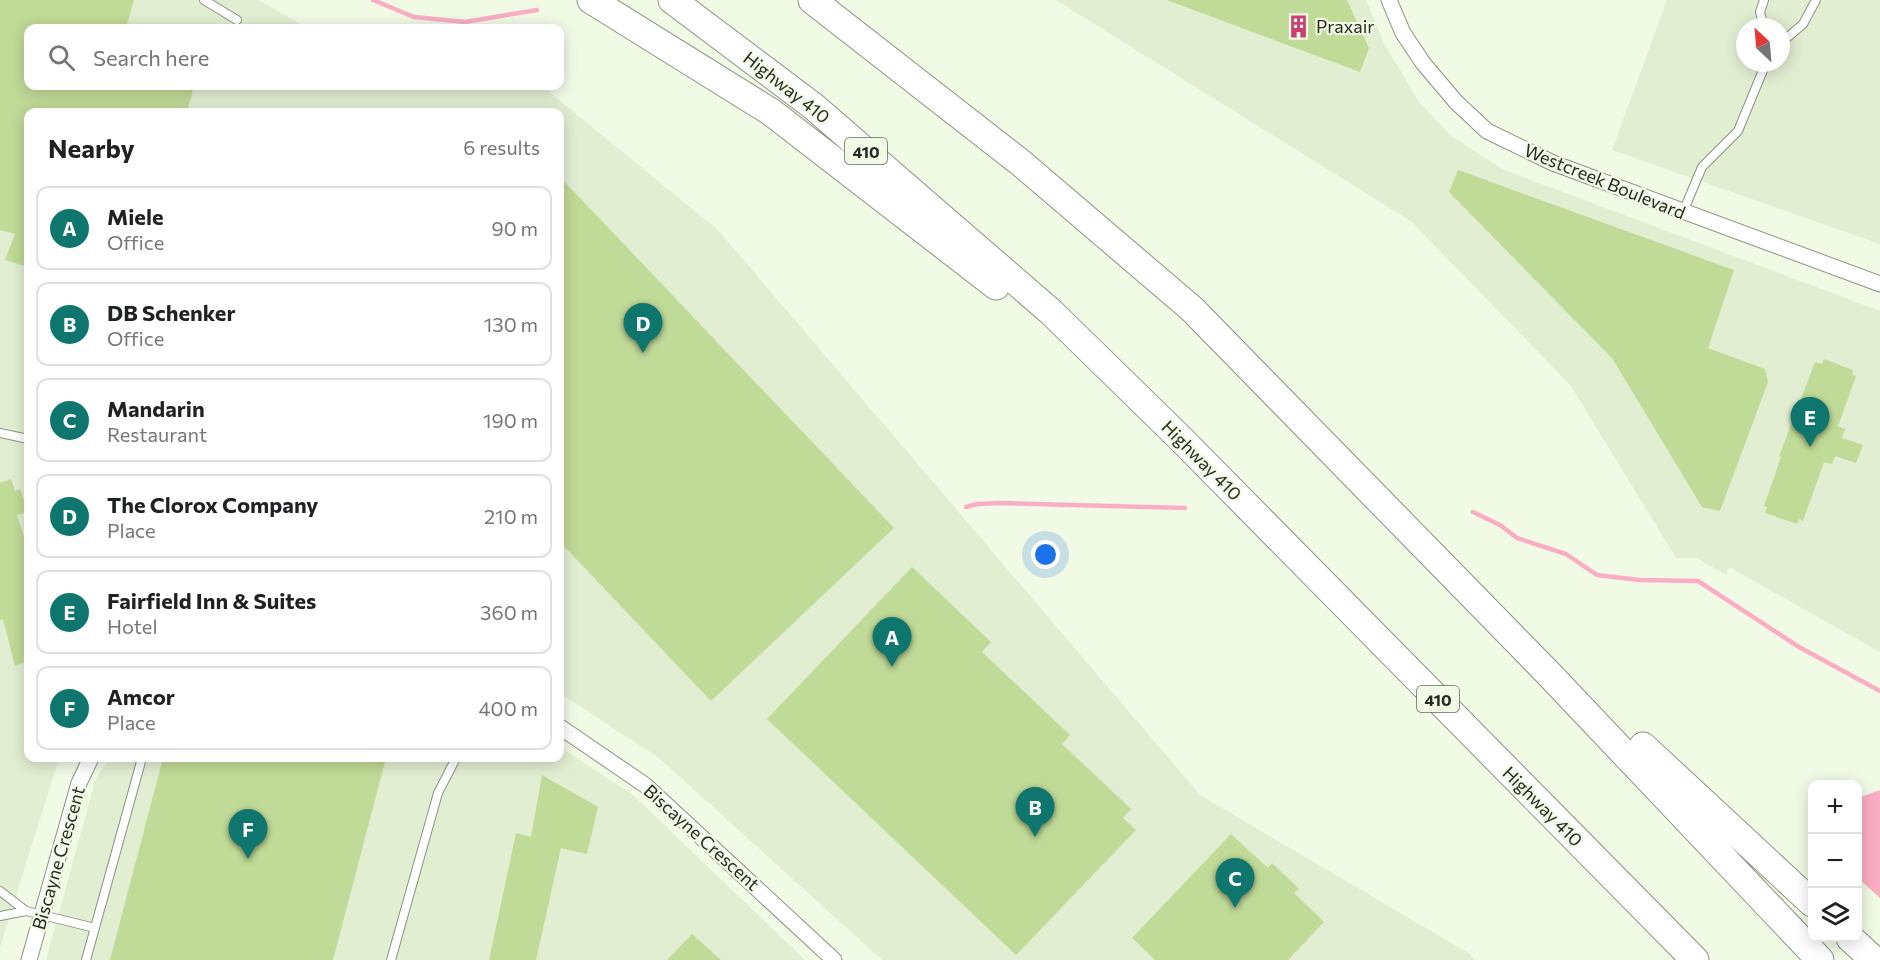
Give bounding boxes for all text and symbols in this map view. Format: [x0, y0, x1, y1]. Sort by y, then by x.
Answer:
building icon: Praxair [1285, 13, 1311, 39]
place label: Praxair [1316, 15, 1375, 37]
north arrow [1736, 18, 1790, 72]
search box [24, 24, 564, 90]
icon: search [45, 41, 78, 74]
text: Search here [93, 44, 209, 71]
street label: Highway 410 [739, 46, 835, 128]
text: Nearby [48, 132, 135, 163]
text: 6 results [463, 135, 540, 159]
road number: 410 [845, 138, 887, 164]
street label: Westcreek Boulevard [1521, 139, 1689, 223]
text: Miele [107, 203, 164, 230]
text: A [62, 216, 77, 240]
text: 90 m [492, 216, 538, 240]
text: Office [107, 230, 164, 254]
text: DB Schenker [107, 299, 236, 326]
pin: D [624, 304, 662, 353]
text: B [63, 312, 76, 336]
text: 130 m [484, 312, 538, 336]
text: Office [107, 326, 164, 350]
text: Mandarin [107, 395, 205, 422]
pin: E [1790, 398, 1830, 447]
text: C [63, 408, 76, 432]
text: 190 m [483, 408, 538, 432]
street label: Highway 410 [1157, 415, 1247, 505]
text: Restaurant [107, 422, 207, 446]
text: The Clorox Company [107, 491, 318, 518]
text: D [62, 504, 77, 528]
text: 210 m [484, 504, 538, 528]
text: Place [107, 518, 156, 542]
your location [1031, 540, 1060, 569]
text: Fairfield Inn & Suites [107, 587, 316, 614]
text: E [64, 600, 75, 624]
text: 360 m [480, 600, 538, 624]
text: Hotel [107, 614, 157, 638]
pin: A [872, 618, 912, 667]
text: Amcor [107, 683, 175, 710]
road number: 410 [1417, 686, 1459, 712]
text: F [64, 696, 75, 720]
text: 400 m [479, 696, 538, 720]
text: Place [107, 710, 156, 734]
street label: Highway 410 [1498, 761, 1588, 851]
street label: Biscayne Crescent [640, 779, 764, 895]
map controls [1808, 780, 1862, 942]
button: + [1808, 780, 1862, 834]
street label: Biscayne Crescent [27, 784, 89, 932]
pin: B [1016, 788, 1054, 837]
pin: F [228, 810, 268, 859]
button: − [1808, 834, 1862, 888]
pin: C [1216, 858, 1254, 908]
button: layers [1808, 888, 1862, 942]

